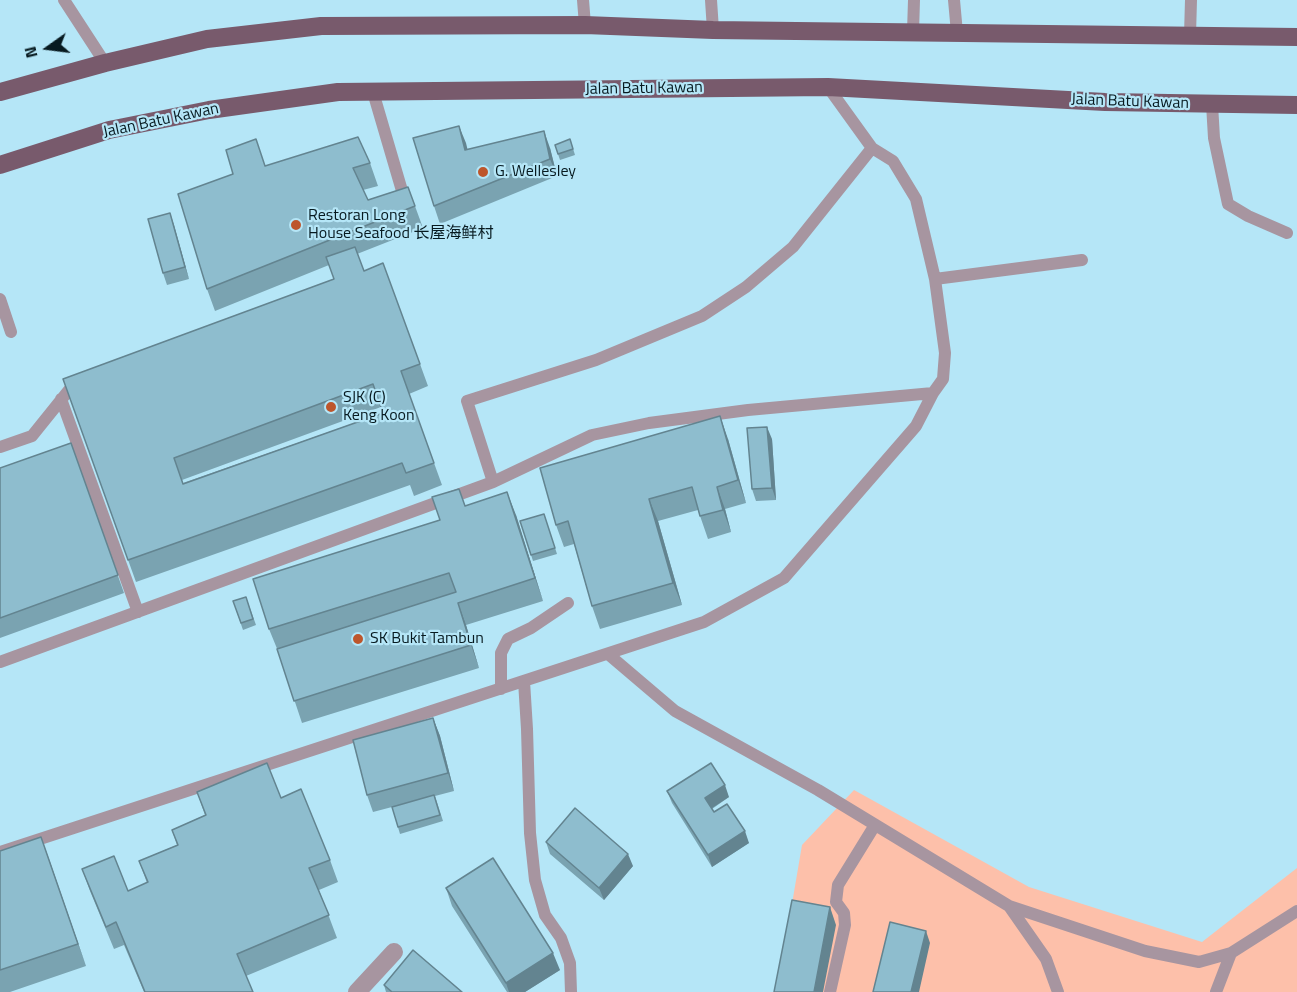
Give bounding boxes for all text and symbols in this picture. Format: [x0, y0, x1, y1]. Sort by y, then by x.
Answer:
north arrow [18, 18, 78, 78]
text: N [18, 44, 44, 61]
street label: Jalan Batu Kawan [585, 78, 703, 100]
street label: Jalan Batu Kawan [1071, 90, 1189, 114]
street label: Jalan Batu Kawan [101, 99, 221, 143]
place label: G. Wellesley [495, 162, 576, 182]
marker: G. Wellesley [476, 165, 490, 179]
place label: Restoran Long House Seafood 长屋海鲜村 [308, 206, 494, 244]
marker: Restoran Long House Seafood 长屋海鲜村 [289, 218, 303, 232]
place label: SJK (C) Keng Koon [343, 388, 415, 426]
marker: SJK (C) Keng Koon [324, 400, 338, 414]
place label: SK Bukit Tambun [370, 629, 484, 649]
marker: SK Bukit Tambun [351, 632, 365, 646]

